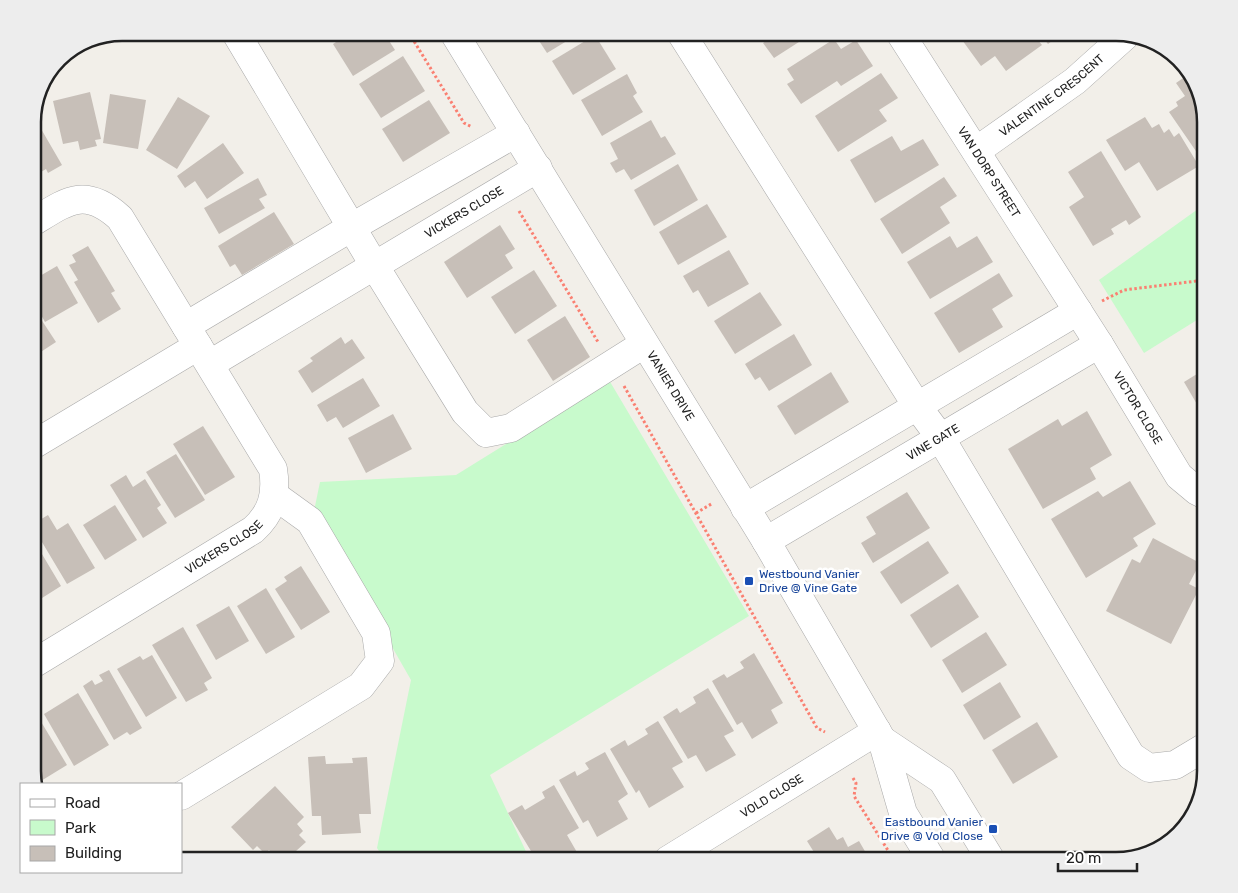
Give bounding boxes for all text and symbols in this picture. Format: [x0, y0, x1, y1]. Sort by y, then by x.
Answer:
street label: VALENTINE CRESCENT [997, 51, 1107, 139]
street label: VAN DORP STREET [955, 124, 1023, 220]
street label: VICKERS CLOSE [422, 183, 506, 241]
street label: VANIER DRIVE [644, 348, 697, 423]
street label: VICTOR CLOSE [1110, 369, 1165, 447]
street label: VINE GATE [904, 421, 962, 463]
street label: VICKERS CLOSE [182, 517, 266, 577]
place label: Westbound Vanier Drive @ Vine Gate [759, 567, 860, 595]
marker: Westbound Vanier Drive @ Vine Gate [743, 575, 755, 587]
street label: VOLD CLOSE [738, 771, 806, 821]
legend [20, 783, 182, 873]
text: Road [65, 794, 101, 812]
place label: Eastbound Vanier Drive @ Vold Close [881, 815, 983, 843]
text: Park [65, 819, 96, 837]
marker: Eastbound Vanier Drive @ Vold Close [987, 823, 999, 835]
scale bar [1058, 840, 1137, 872]
text: Building [65, 844, 122, 862]
text: 20 m [1066, 849, 1101, 867]

